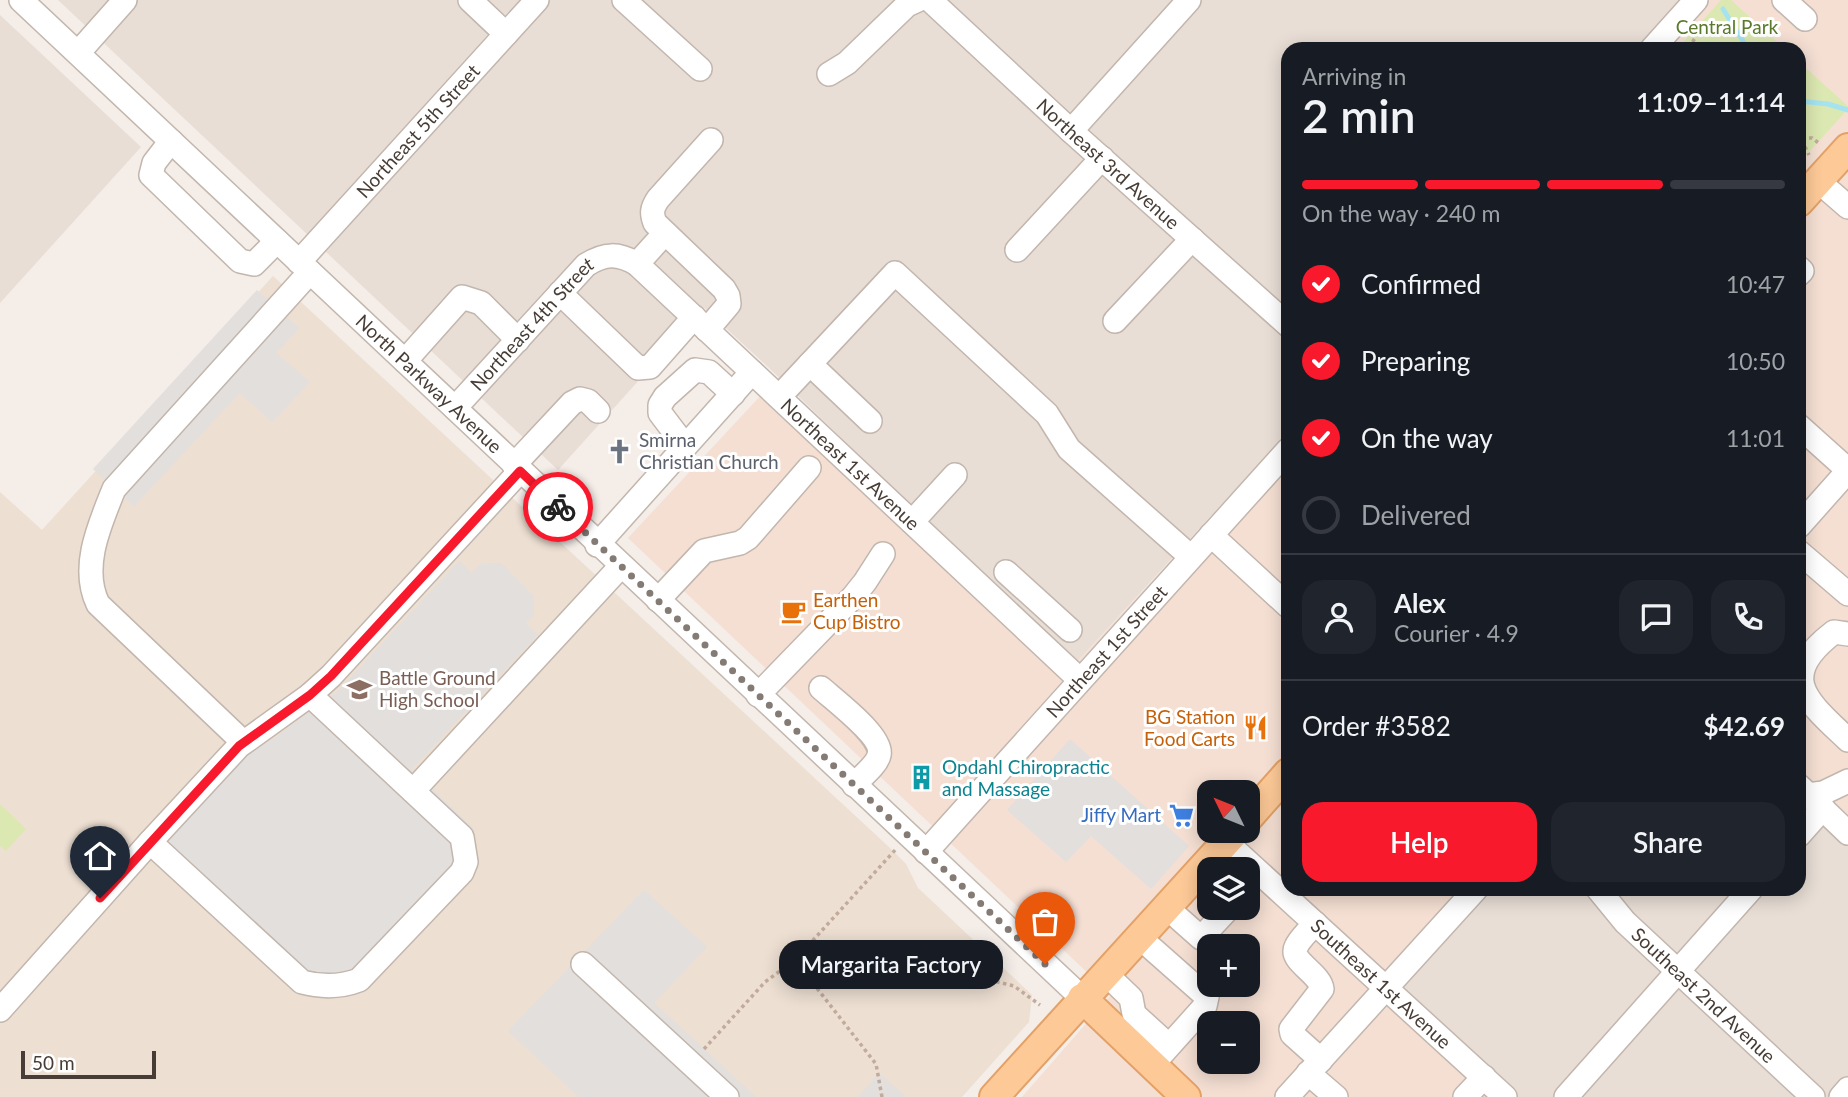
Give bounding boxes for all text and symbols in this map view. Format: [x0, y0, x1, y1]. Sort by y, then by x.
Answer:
park label: Central Park [1676, 15, 1779, 38]
street label: Northeast 5th Street [351, 59, 484, 202]
text: Arriving in [1302, 62, 1406, 90]
text: 11:09–11:14 [1636, 86, 1785, 118]
text: 2 min [1302, 88, 1416, 143]
street label: Northeast 3rd Avenue [1032, 93, 1185, 234]
text: On the way · 240 m [1302, 199, 1501, 227]
street label: Northeast 4th Street [465, 251, 597, 395]
icon: check [1302, 265, 1340, 303]
text: Confirmed [1361, 268, 1481, 300]
text: 10:47 [1726, 270, 1785, 298]
street label: North Parkway Avenue [351, 309, 507, 457]
icon: check [1302, 342, 1340, 380]
text: Preparing [1361, 345, 1470, 377]
text: 10:50 [1726, 347, 1785, 375]
street label: Northeast 1st Avenue [776, 393, 925, 535]
icon: check [1302, 419, 1340, 457]
text: On the way [1361, 422, 1493, 454]
text: 11:01 [1726, 424, 1785, 452]
place label: Smirna Christian Church [639, 428, 779, 473]
church icon: Smirna Christian Church [605, 437, 633, 465]
courier [523, 472, 593, 542]
icon: bike [539, 488, 577, 526]
text: Delivered [1361, 499, 1471, 531]
street label: Northeast 1st Street [1041, 580, 1172, 722]
button: person [1302, 580, 1376, 654]
button: chat [1619, 580, 1693, 654]
button: phone [1711, 580, 1785, 654]
text: Alex [1394, 587, 1446, 619]
place label: Earthen Cup Bistro [813, 588, 901, 633]
cafe icon: Earthen Cup Bistro [779, 597, 807, 625]
text: Courier · 4.9 [1394, 619, 1519, 647]
place label: Battle Ground High School [379, 666, 496, 711]
school or university icon: Battle Ground High School [345, 675, 373, 703]
place label: BG Station Food Carts [1144, 705, 1235, 750]
text: Order #3582 [1302, 710, 1451, 742]
text: $42.69 [1703, 710, 1785, 742]
restaurant icon: BG Station Food Carts [1241, 714, 1269, 742]
place label: Opdahl Chiropractic and Massage [942, 755, 1110, 800]
building icon: Opdahl Chiropractic and Massage [908, 764, 936, 792]
north arrow [1197, 780, 1260, 844]
map controls [1197, 780, 1260, 1074]
supermarket icon: Jiffy Mart [1167, 801, 1195, 829]
button: Help [1302, 802, 1537, 882]
button: Share [1551, 802, 1785, 882]
place label: Jiffy Mart [1081, 803, 1161, 826]
pin [70, 826, 130, 898]
icon: home [81, 837, 119, 875]
button: layers [1197, 857, 1260, 920]
pin [1015, 892, 1075, 964]
icon: bag [1026, 903, 1064, 941]
street label: Southeast 1st Avenue [1307, 914, 1456, 1053]
street label: Southeast 2nd Avenue [1627, 922, 1781, 1067]
button: + [1197, 934, 1260, 997]
callout: Margarita Factory [779, 940, 1003, 988]
text: Margarita Factory [801, 950, 981, 978]
button: − [1197, 1011, 1260, 1074]
scale bar [21, 1048, 156, 1080]
text: 50 m [32, 1051, 75, 1074]

